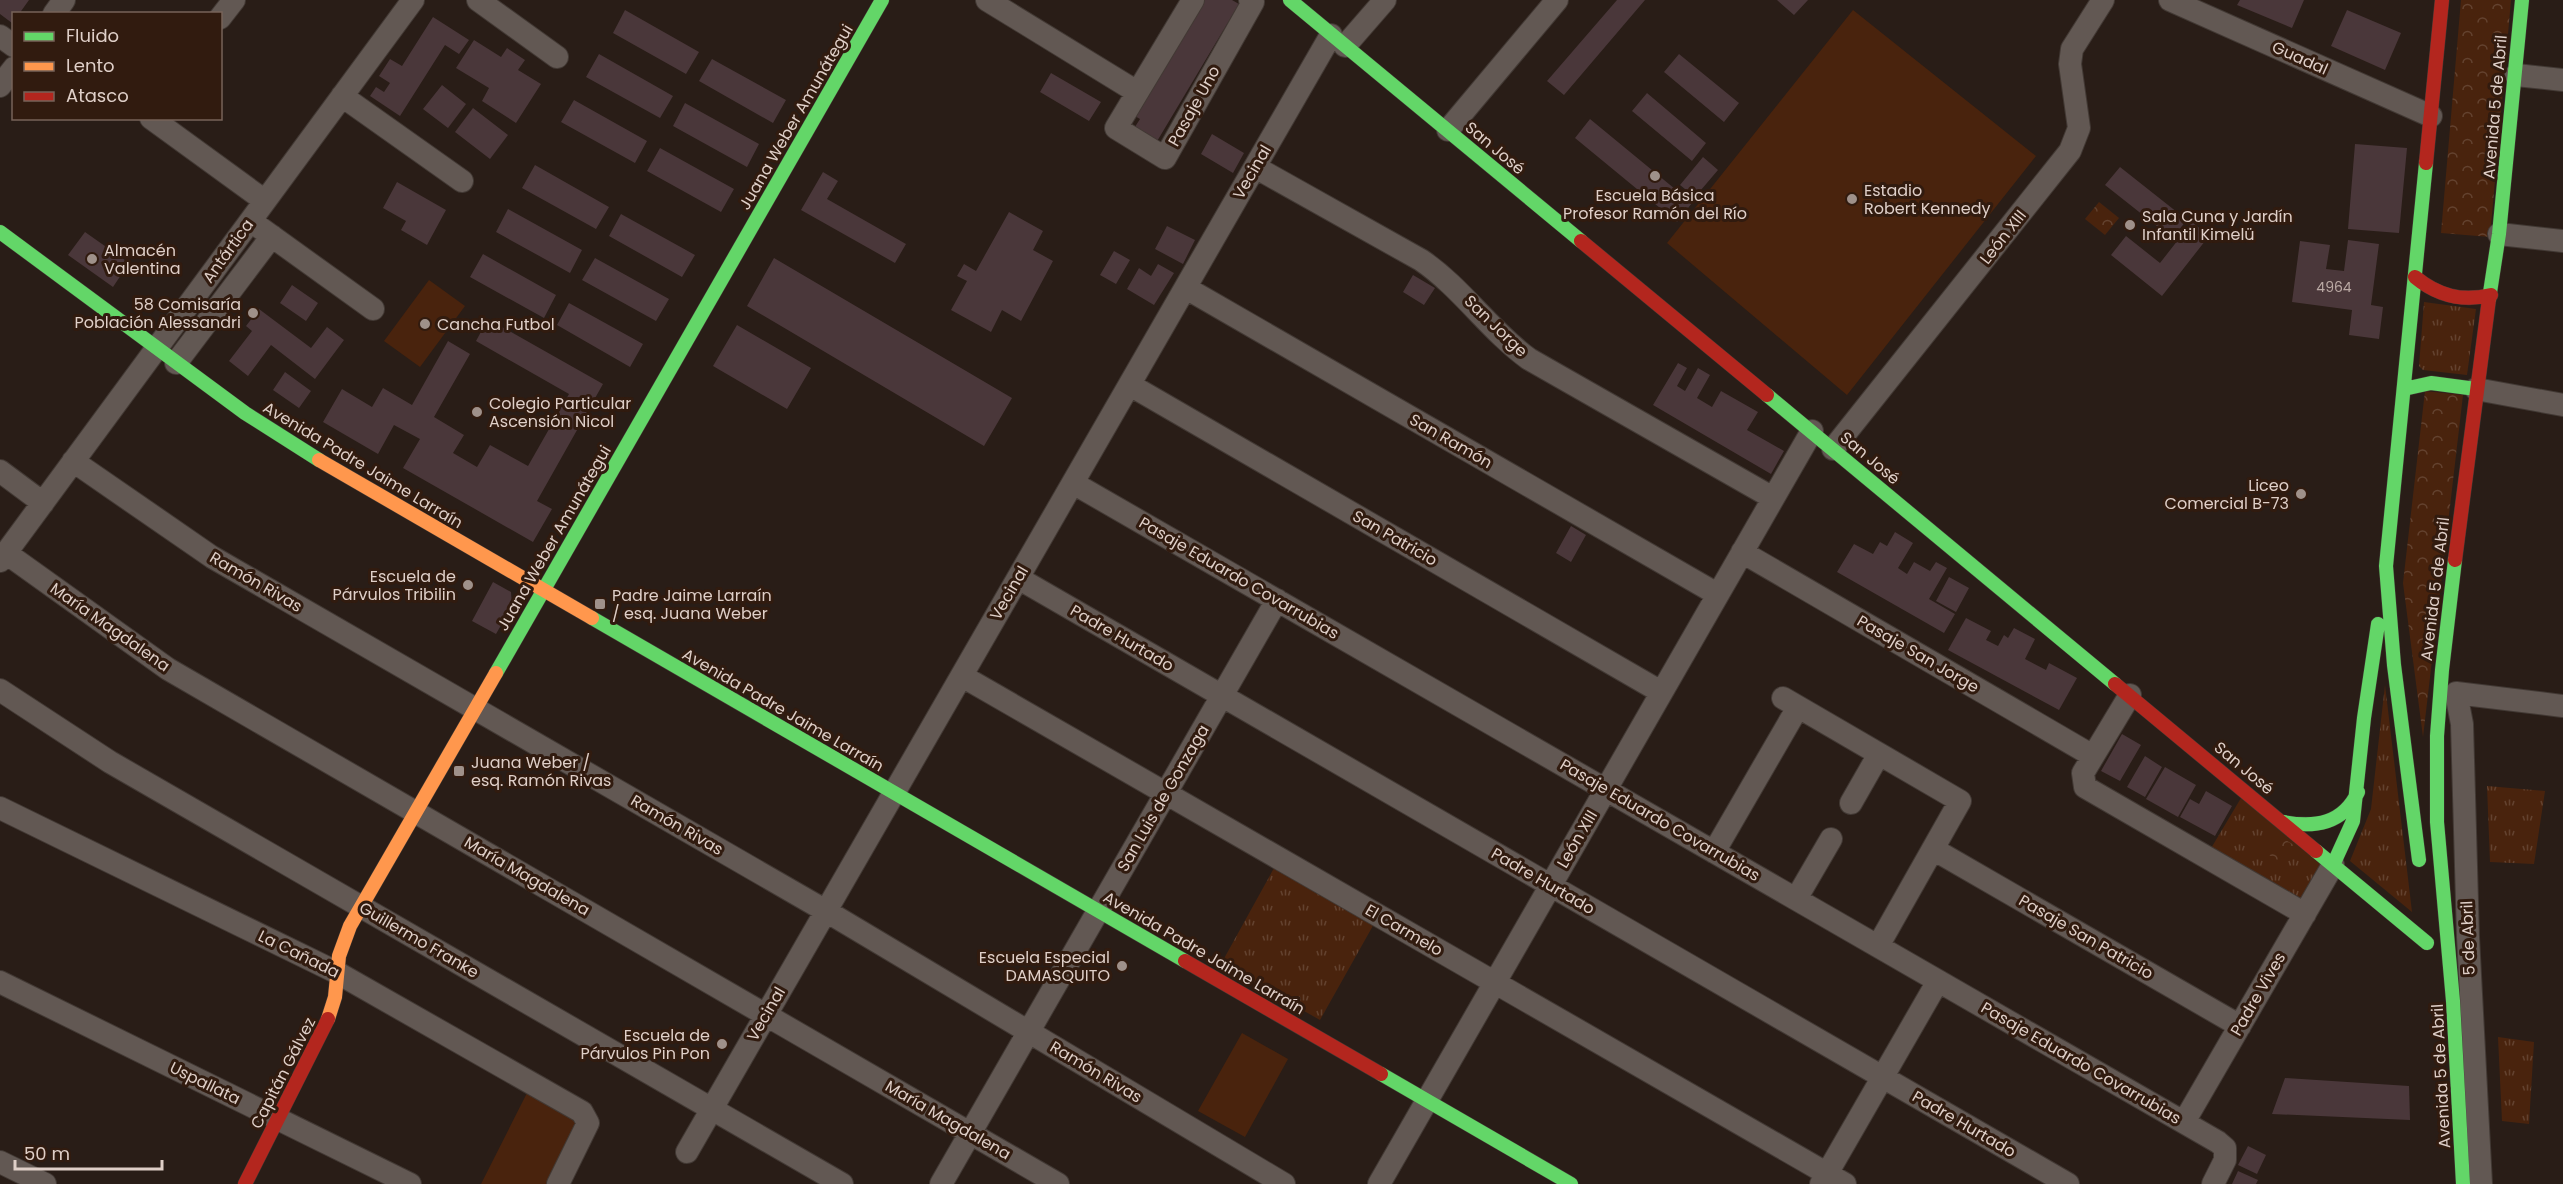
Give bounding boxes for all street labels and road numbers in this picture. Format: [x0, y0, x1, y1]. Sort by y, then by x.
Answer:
street label: Juana Weber Amunátegui [733, 20, 859, 214]
street label: Avenida 5 de Abril [2477, 34, 2513, 180]
street label: Guadal [2268, 35, 2332, 81]
street label: Pasaje Uno [1162, 62, 1226, 150]
street label: San José [1460, 116, 1530, 180]
street label: Vecinal [1227, 141, 1277, 203]
street label: León XIII [1974, 205, 2032, 269]
street label: Antártica [197, 214, 259, 288]
street label: San Jorge [1459, 290, 1533, 362]
street label: Avenida Padre Jaime Larraín [259, 396, 467, 534]
street label: San Ramón [1405, 408, 1497, 474]
street label: San José [1835, 426, 1905, 490]
street label: Juana Weber Amunátegui [491, 441, 617, 635]
street label: San Patricio [1348, 504, 1442, 572]
street label: Pasaje Eduardo Covarrubias [1135, 511, 1343, 645]
street label: Avenida 5 de Abril [2415, 516, 2455, 662]
street label: Ramón Rivas [205, 546, 307, 618]
street label: Vecinal [984, 562, 1034, 624]
street label: María Magdalena [45, 577, 175, 677]
street label: Padre Hurtado [1066, 599, 1178, 677]
street label: Pasaje San Jorge [1853, 610, 1983, 698]
street label: Avenida Padre Jaime Larraín [678, 643, 888, 777]
street label: San Luis de Gonzaga [1112, 720, 1214, 876]
street label: San José [2209, 736, 2279, 800]
street label: Pasaje Eduardo Covarrubias [1556, 753, 1764, 887]
street label: Ramón Rivas [626, 789, 728, 861]
street label: León XIII [1551, 806, 1603, 872]
street label: María Magdalena [460, 831, 594, 921]
street label: Padre Hurtado [1487, 842, 1599, 920]
street label: Avenida Padre Jaime Larraín [1099, 886, 1309, 1020]
street label: Pasaje San Patricio [2015, 889, 2157, 985]
street label: Guillermo Franke [355, 896, 483, 984]
street label: El Carmelo [1361, 899, 1447, 961]
street label: 5 de Abril [2455, 900, 2481, 976]
street label: La Cañada [254, 924, 344, 984]
street label: Padre Vives [2225, 948, 2291, 1040]
street label: Vecinal [741, 983, 791, 1045]
street label: Pasaje Eduardo Covarrubias [1977, 996, 2185, 1130]
street label: Avenida 5 de Abril [2426, 1003, 2456, 1149]
street label: Capitán Gálvez [245, 1013, 321, 1133]
street label: Ramón Rivas [1046, 1035, 1146, 1109]
street label: Uspallata [166, 1056, 244, 1110]
street label: María Magdalena [881, 1075, 1015, 1165]
street label: Padre Hurtado [1908, 1085, 2020, 1163]

